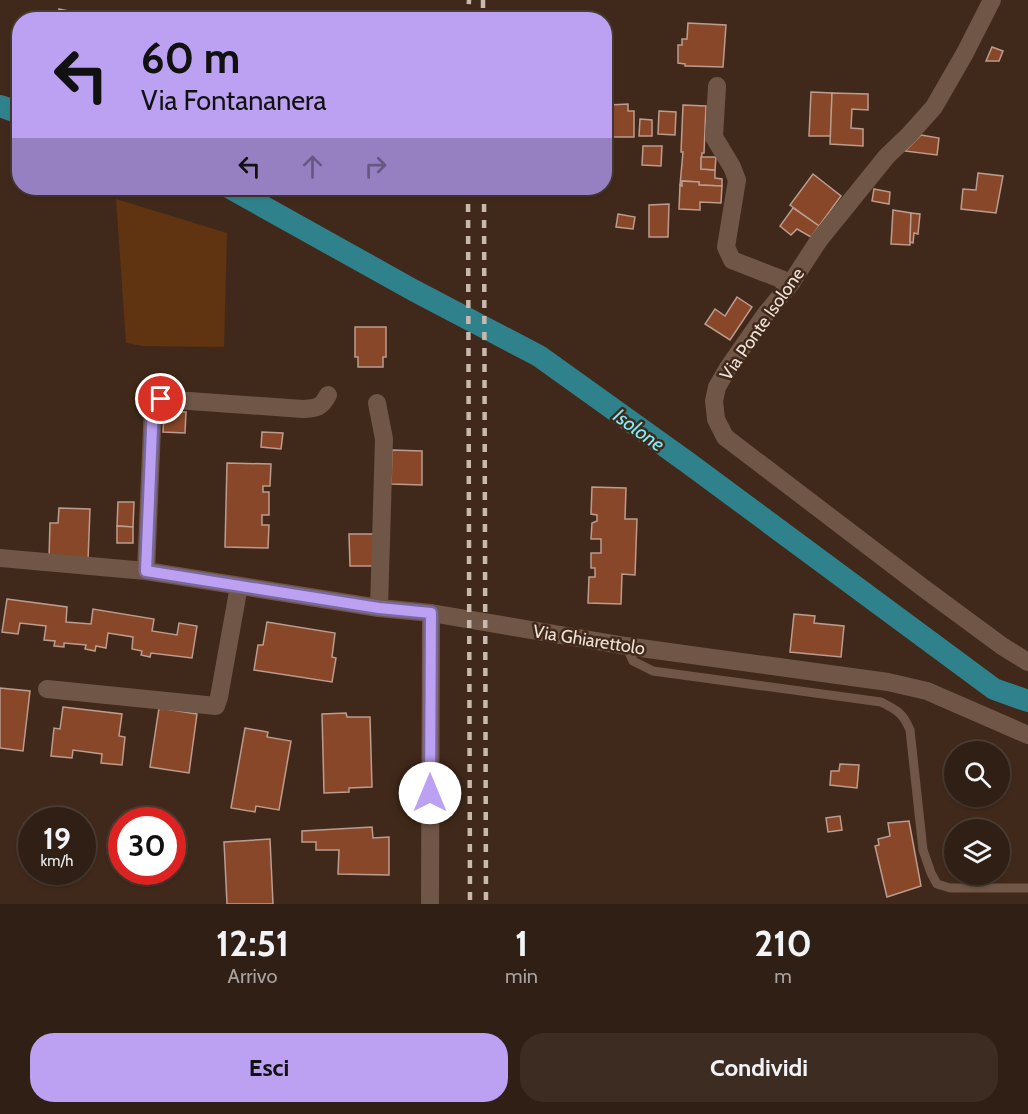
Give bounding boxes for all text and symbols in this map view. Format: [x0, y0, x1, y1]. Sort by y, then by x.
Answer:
text: 60 m [141, 32, 240, 84]
icon: left [42, 36, 120, 114]
text: Via Fontananera [141, 84, 326, 117]
icon: left [233, 150, 266, 183]
icon: ahead [296, 150, 329, 183]
icon: right [359, 150, 392, 183]
street label: Via Ponte Isolone [715, 263, 809, 385]
pin [135, 373, 186, 424]
icon: arrive [144, 382, 177, 415]
water label: Isolone [609, 403, 669, 457]
street label: Via Ghiarettolo [531, 620, 647, 660]
map controls [944, 741, 1010, 885]
button: search [944, 741, 1010, 807]
position arrow [398, 761, 462, 825]
speed limit sign: 30 [108, 807, 186, 885]
button: layers [944, 819, 1010, 885]
text: 19 [43, 820, 71, 857]
text: km/h [41, 852, 73, 870]
text: 12:51 [216, 921, 289, 965]
text: 1 [515, 921, 528, 965]
text: 210 [754, 921, 812, 965]
text: Arrivo [228, 964, 277, 988]
text: min [505, 964, 538, 988]
text: m [774, 964, 792, 988]
button: Esci [30, 1033, 508, 1102]
button: Condividi [520, 1033, 998, 1102]

